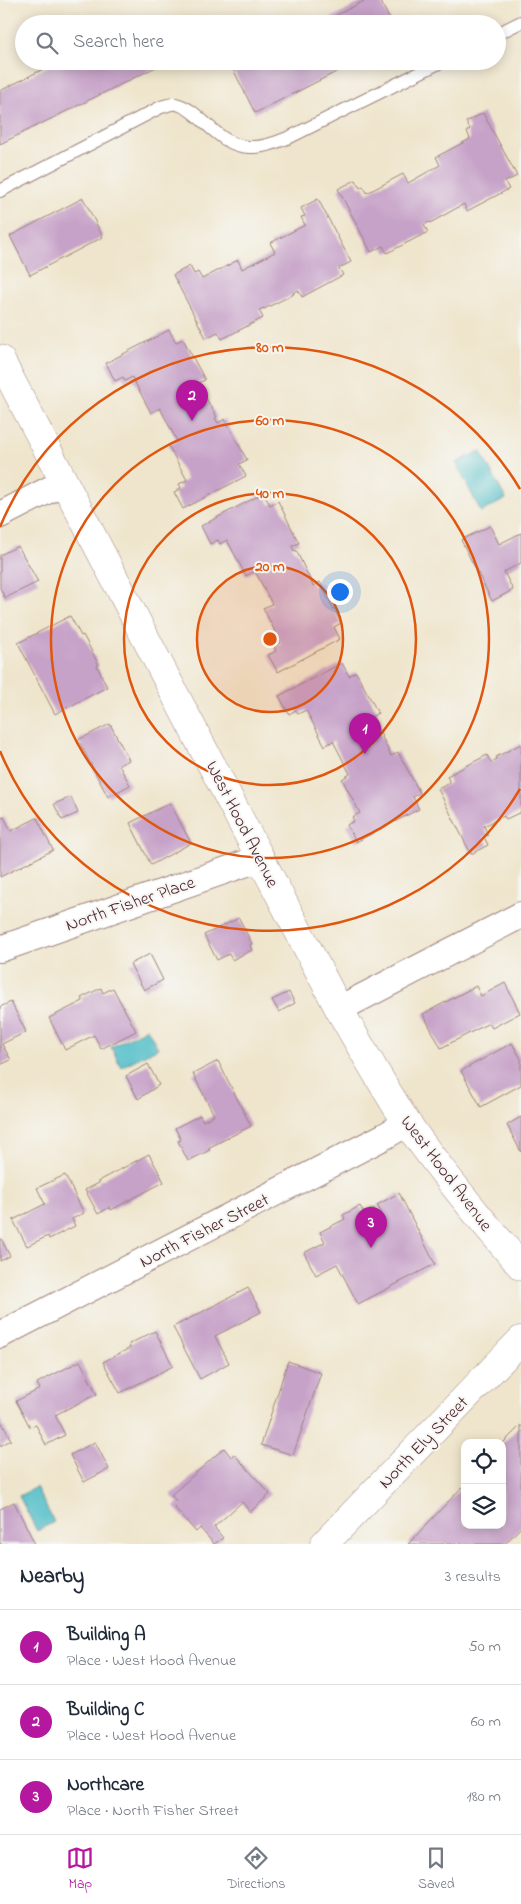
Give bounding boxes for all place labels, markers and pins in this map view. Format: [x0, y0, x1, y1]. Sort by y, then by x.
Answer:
pin: 2 [176, 380, 208, 421]
centre of rings [261, 630, 279, 648]
pin: 1 [349, 713, 381, 754]
pin: 3 [355, 1207, 387, 1248]

